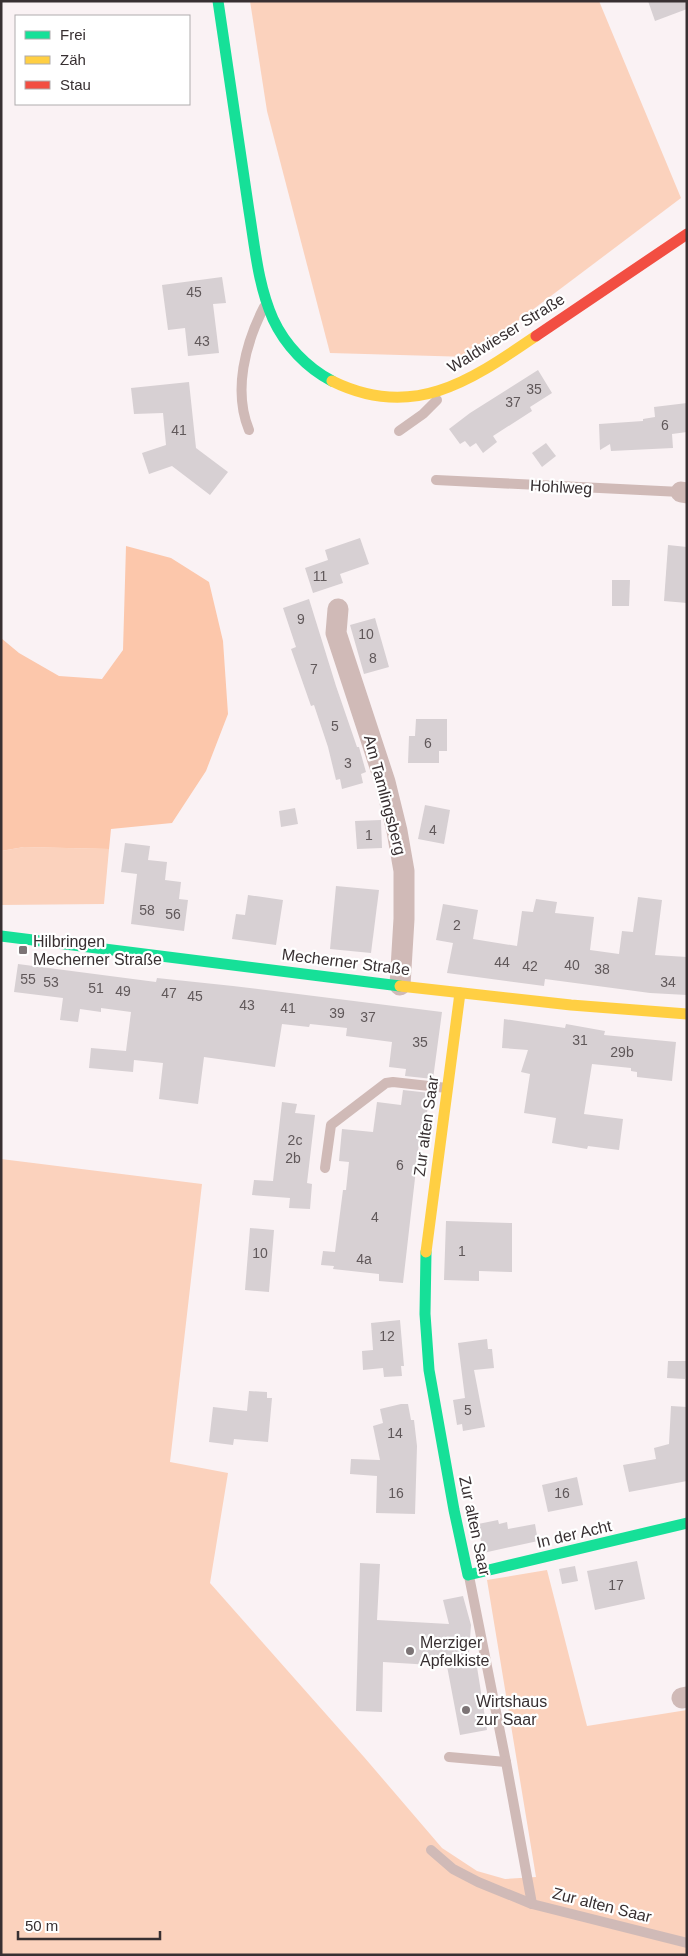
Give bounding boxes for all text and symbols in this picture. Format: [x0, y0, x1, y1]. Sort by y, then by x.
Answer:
legend [15, 15, 190, 105]
text: Frei [60, 26, 86, 43]
text: Zäh [60, 51, 86, 68]
text: Stau [60, 76, 91, 93]
house number: 45 [186, 284, 202, 300]
street label: Waldwieser Straße [444, 290, 568, 376]
house number: 43 [194, 333, 210, 349]
house number: 35 [526, 381, 542, 397]
house number: 37 [505, 394, 521, 410]
house number: 6 [661, 417, 669, 433]
house number: 41 [171, 422, 187, 438]
street label: Hohlweg [529, 477, 593, 497]
house number: 11 [313, 568, 327, 584]
house number: 9 [297, 611, 305, 627]
house number: 10 [358, 626, 374, 642]
house number: 8 [369, 650, 377, 666]
house number: 7 [310, 661, 318, 677]
house number: 5 [331, 718, 339, 734]
street label: Am Tamlingsberg [361, 733, 409, 857]
house number: 6 [424, 735, 432, 751]
house number: 3 [344, 755, 352, 771]
house number: 4 [429, 822, 437, 838]
house number: 1 [365, 827, 373, 843]
house number: 58 [139, 902, 155, 918]
house number: 56 [165, 906, 181, 922]
house number: 2 [453, 917, 461, 933]
place label: Hilbringen Mecherner Straße [33, 933, 162, 968]
marker: Hilbringen Mecherner Straße [17, 944, 29, 956]
street label: Mecherner Straße [281, 946, 411, 978]
house number: 44 [494, 954, 510, 970]
house number: 40 [564, 957, 580, 973]
house number: 42 [522, 958, 538, 974]
house number: 38 [594, 961, 610, 977]
house number: 55 [20, 971, 36, 987]
house number: 53 [43, 974, 59, 990]
house number: 34 [660, 974, 676, 990]
house number: 51 [88, 980, 104, 996]
house number: 49 [115, 983, 131, 999]
house number: 47 [161, 985, 177, 1001]
house number: 45 [187, 988, 203, 1004]
house number: 43 [239, 997, 255, 1013]
house number: 41 [280, 1000, 296, 1016]
house number: 39 [329, 1005, 345, 1021]
house number: 37 [360, 1009, 376, 1025]
house number: 31 [572, 1032, 588, 1048]
house number: 35 [412, 1034, 428, 1050]
house number: 29b [610, 1044, 634, 1060]
street label: Zur alten Saar [411, 1074, 442, 1177]
house number: 2c [288, 1132, 302, 1148]
house number: 2b [285, 1150, 301, 1166]
house number: 6 [396, 1157, 404, 1173]
house number: 4 [371, 1209, 379, 1225]
house number: 1 [458, 1243, 466, 1259]
house number: 10 [252, 1245, 268, 1261]
house number: 4a [356, 1251, 372, 1267]
house number: 12 [379, 1328, 395, 1344]
house number: 5 [464, 1402, 472, 1418]
house number: 14 [387, 1425, 403, 1441]
street label: Zur alten Saar [456, 1475, 494, 1578]
house number: 16 [388, 1485, 404, 1501]
house number: 16 [554, 1485, 570, 1501]
street label: In der Acht [535, 1517, 614, 1551]
house number: 17 [608, 1577, 624, 1593]
place label: Merziger Apfelkiste [420, 1634, 489, 1669]
marker: Merziger Apfelkiste [404, 1645, 416, 1657]
place label: Wirtshaus zur Saar [476, 1693, 547, 1728]
marker: Wirtshaus zur Saar [460, 1704, 472, 1716]
street label: Zur alten Saar [551, 1884, 654, 1926]
scale bar [18, 1908, 160, 1940]
text: 50 m [25, 1917, 58, 1934]

